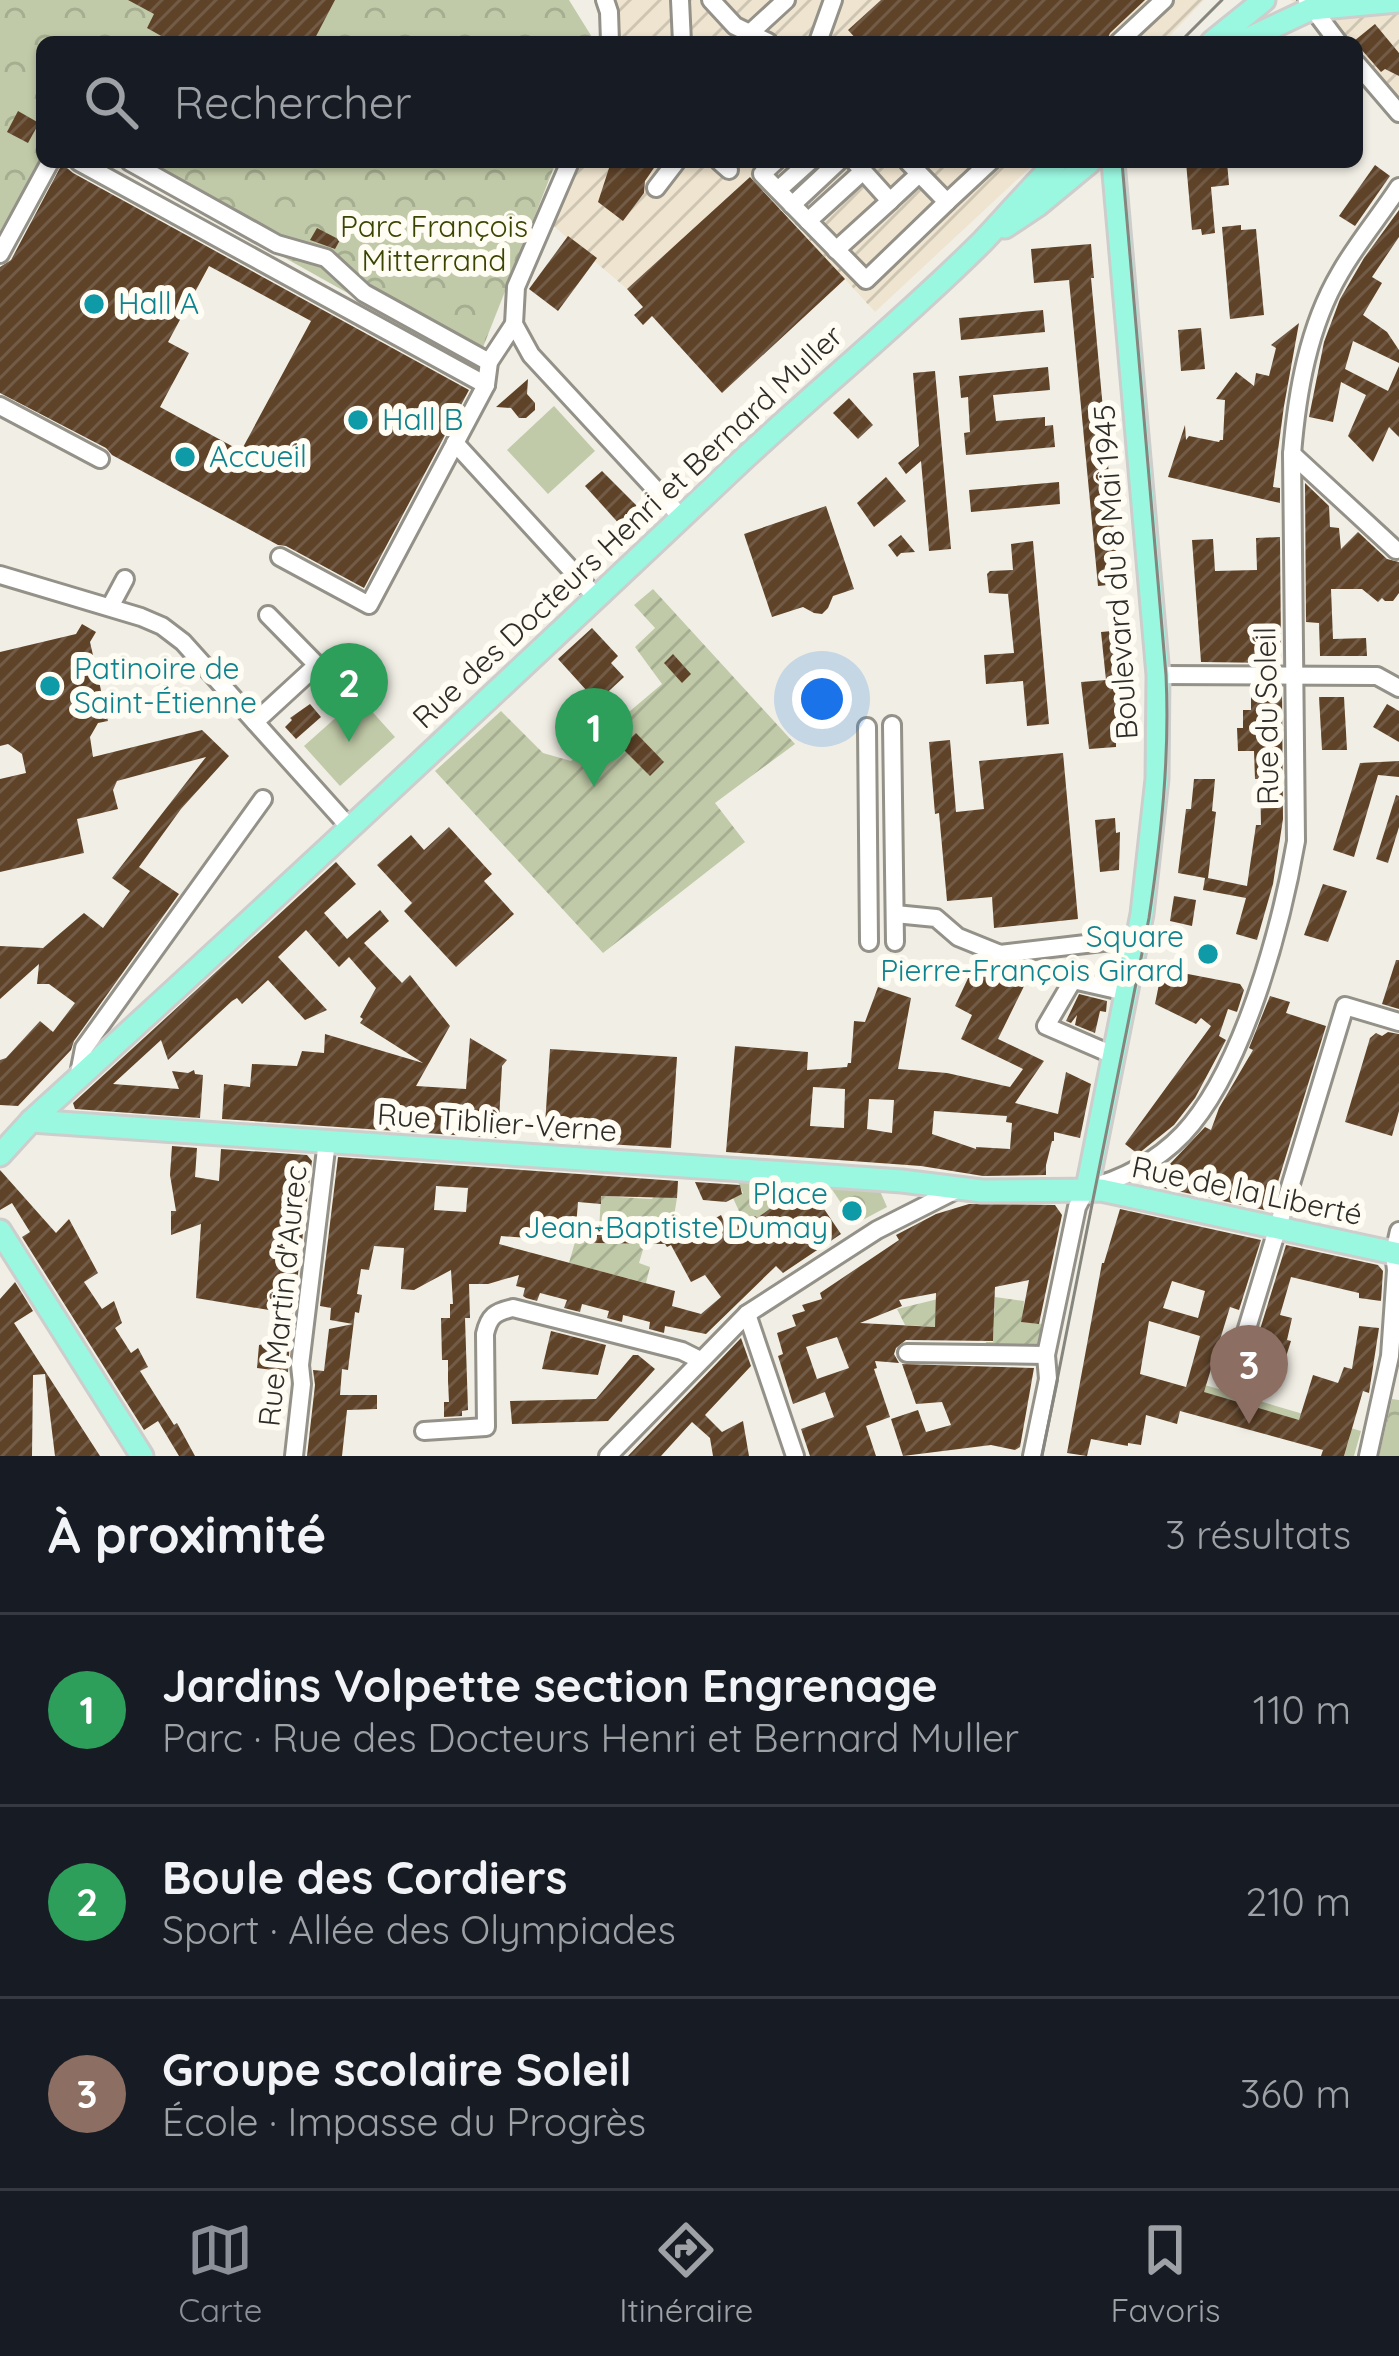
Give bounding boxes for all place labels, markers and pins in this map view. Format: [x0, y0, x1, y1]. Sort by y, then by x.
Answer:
place label: Hall A [118, 284, 199, 322]
marker: Hall A [81, 291, 107, 317]
place label: Hall B [382, 400, 463, 438]
marker: Hall B [345, 407, 371, 433]
place label: Accueil [209, 437, 307, 475]
marker: Accueil [172, 444, 198, 470]
pin: 2 [310, 643, 388, 742]
place label: Patinoire de Saint-Étienne [74, 649, 257, 721]
marker: Patinoire de Saint-Étienne [37, 673, 63, 699]
pin: 1 [555, 688, 633, 787]
place label: Square Pierre-François Girard [880, 917, 1184, 989]
marker: Square Pierre-François Girard [1195, 941, 1221, 967]
place label: Place Jean-Baptiste Dumay [524, 1174, 828, 1246]
marker: Place Jean-Baptiste Dumay [839, 1198, 865, 1224]
pin: 3 [1210, 1325, 1288, 1424]

